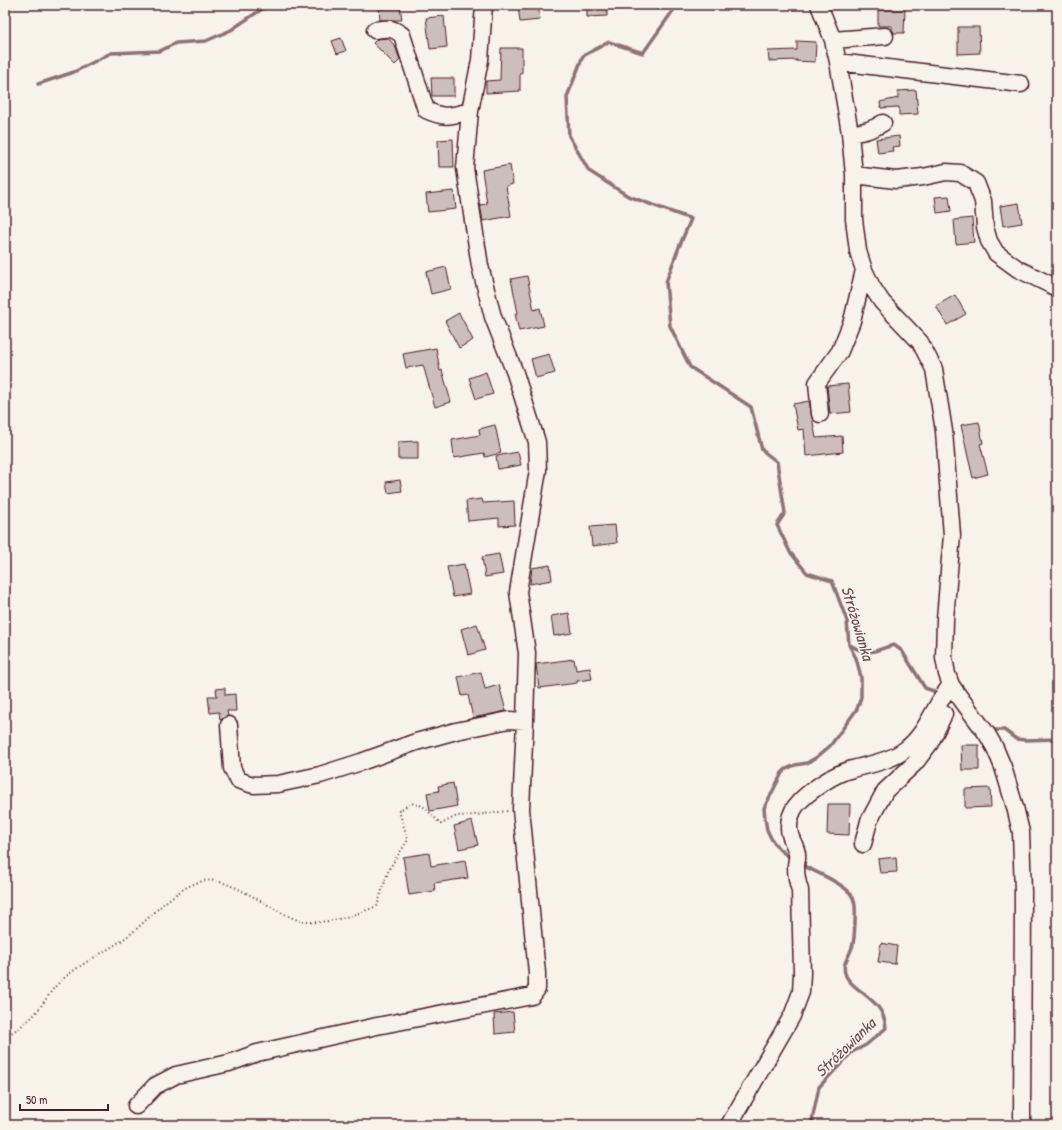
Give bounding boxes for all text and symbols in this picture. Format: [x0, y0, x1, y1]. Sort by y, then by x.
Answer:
water label: Stróżowianka [836, 583, 880, 664]
water label: Stróżowianka [810, 1011, 881, 1081]
scale bar [20, 1086, 108, 1112]
text: 50 m [26, 1091, 47, 1108]

